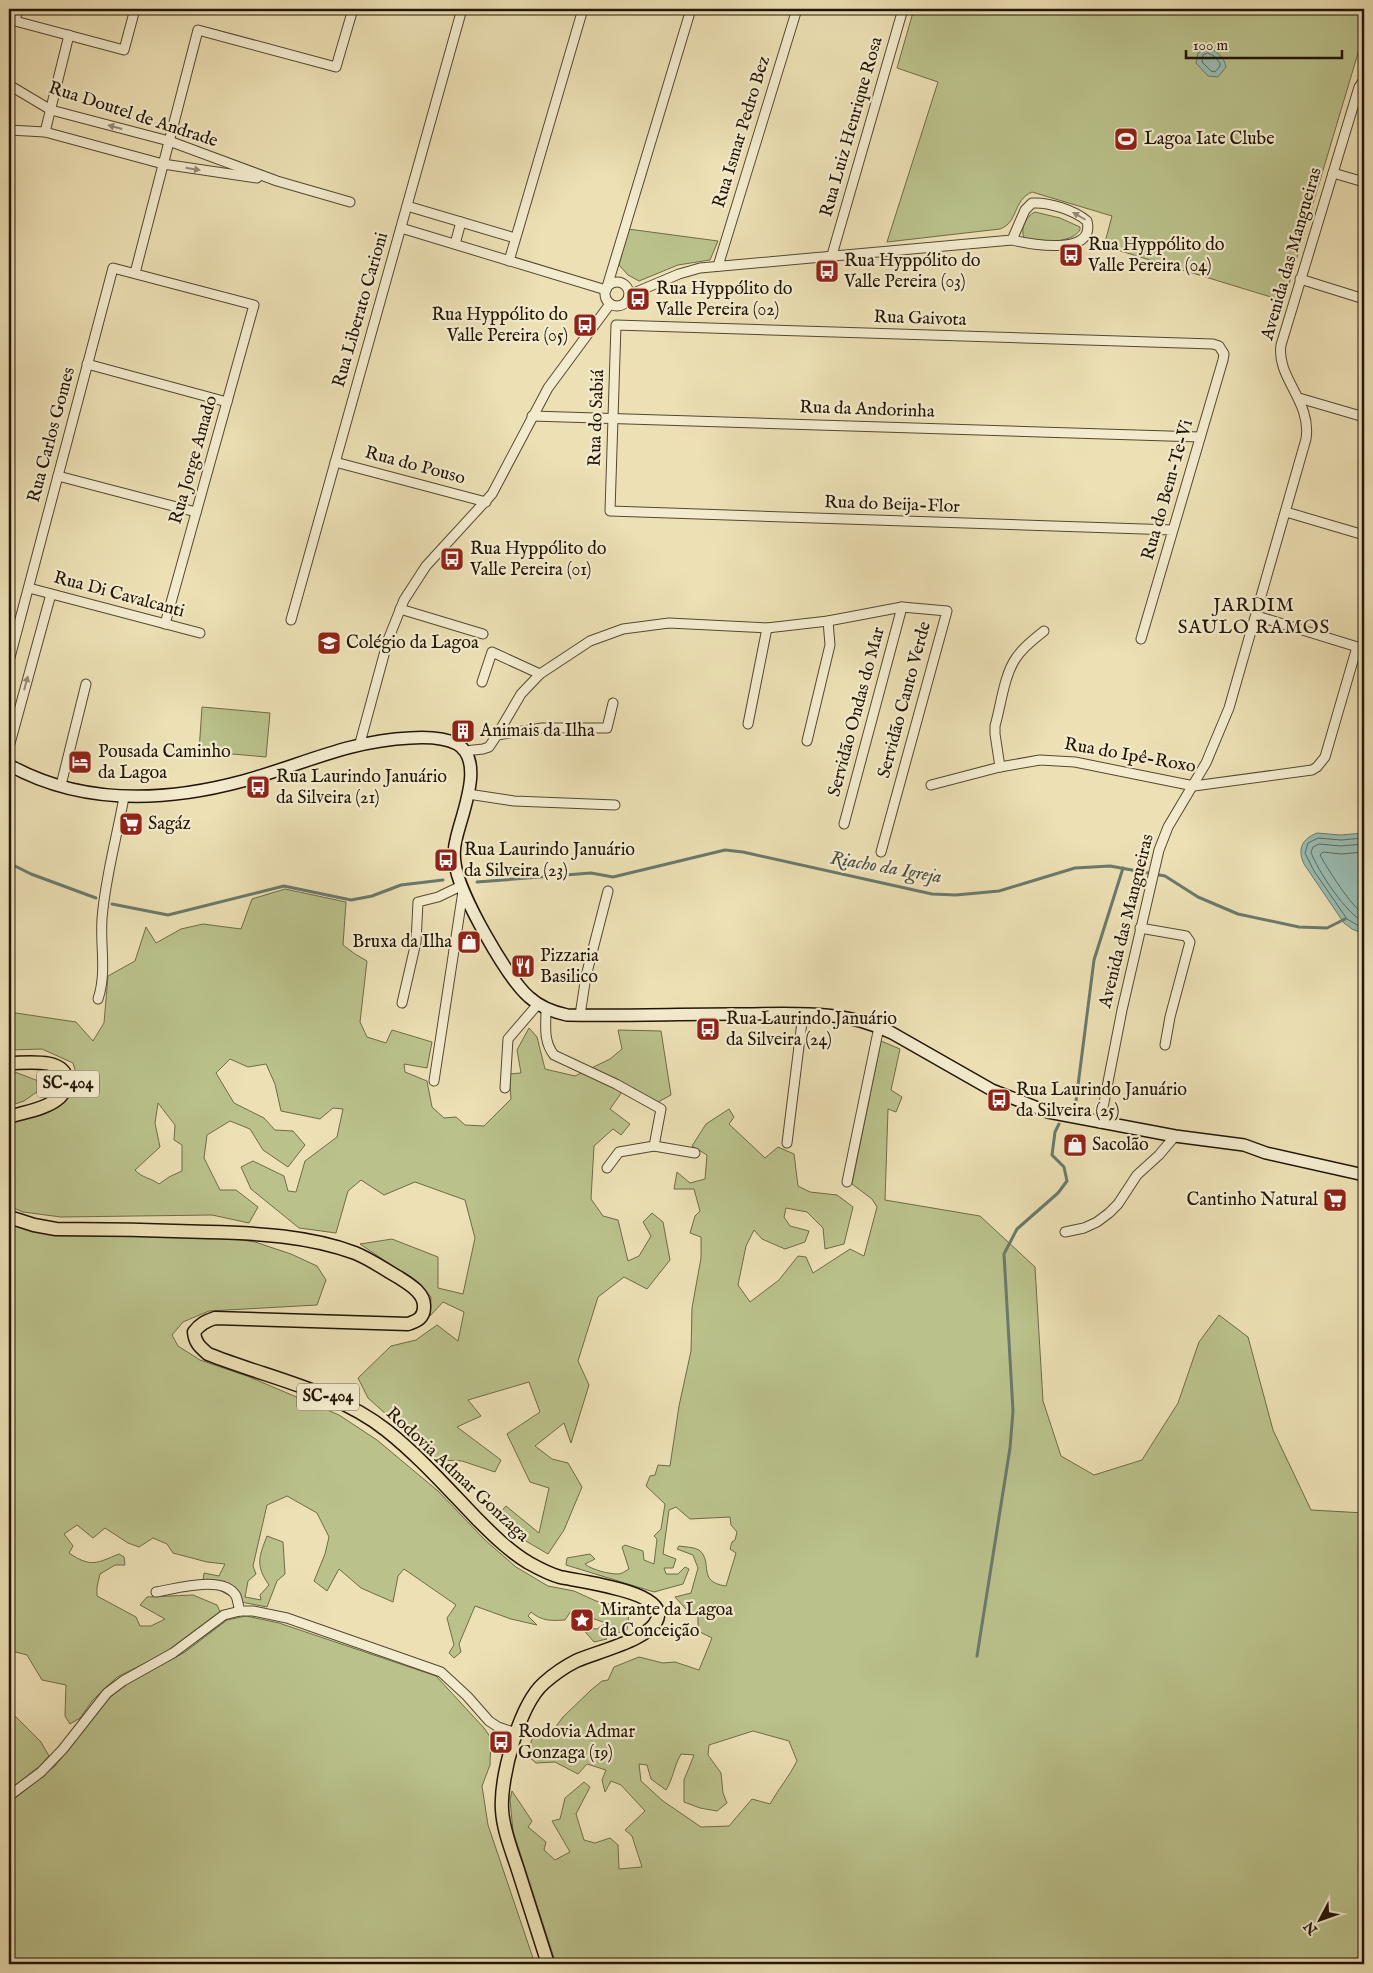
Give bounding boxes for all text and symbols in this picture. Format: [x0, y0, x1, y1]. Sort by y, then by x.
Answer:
scale bar [1186, 28, 1342, 60]
street label: Rua Luiz Henrique Rosa [815, 34, 889, 220]
text: 100 m [1193, 36, 1229, 55]
street label: Rua Ismar Pedro Bez [708, 53, 776, 211]
street label: Rua Doutel de Andrade [45, 77, 221, 153]
one-way arrow [107, 123, 122, 131]
sports icon: Lagoa Iate Clube [1113, 126, 1139, 152]
place label: Lagoa Iate Clube [1144, 128, 1275, 151]
one-way arrow [185, 165, 201, 173]
street label: Avenida das Mangueiras [1256, 165, 1328, 344]
one-way arrow [1072, 212, 1085, 221]
street label: Rua Liberato Carioni [328, 230, 394, 390]
place label: Rua Hyppólito do Valle Pereira (04) [1087, 234, 1225, 278]
bus stop icon: Rua Hyppólito do Valle Pereira (04) [1058, 242, 1084, 268]
place label: Rua Hyppólito do Valle Pereira (03) [843, 250, 981, 294]
bus stop icon: Rua Hyppólito do Valle Pereira (03) [814, 258, 840, 284]
place label: Rua Hyppólito do Valle Pereira (02) [655, 278, 793, 322]
bus stop icon: Rua Hyppólito do Valle Pereira (02) [625, 286, 651, 312]
place label: Rua Hyppólito do Valle Pereira (05) [431, 304, 568, 348]
street label: Rua Gaivota [873, 306, 967, 332]
bus stop icon: Rua Hyppólito do Valle Pereira (05) [572, 312, 598, 338]
street label: Rua Carlos Gomes [23, 365, 81, 505]
street label: Rua do Sabiá [584, 369, 610, 467]
street label: Rua Jorge Amado [165, 393, 223, 527]
street label: Rua da Andorinha [799, 396, 935, 424]
street label: Rua do Bem-Te-Vi [1137, 417, 1199, 563]
street label: Rua do Pouso [362, 442, 468, 491]
street label: Rua do Beija-Flor [824, 491, 961, 519]
place label: Rua Hyppólito do Valle Pereira (01) [469, 538, 607, 582]
bus stop icon: Rua Hyppólito do Valle Pereira (01) [439, 546, 465, 572]
street label: Rua Di Cavalcanti [51, 566, 187, 624]
district label: JARDIM SAULO RAMOS [1178, 594, 1330, 640]
street label: Servidão Canto Verde [873, 619, 937, 781]
street label: Servidão Ondas do Mar [823, 624, 891, 799]
school or university icon: Colégio da Lagoa [316, 630, 342, 656]
place label: Colégio da Lagoa [346, 632, 479, 655]
one-way arrow [23, 675, 31, 690]
building icon: Animais da Ilha [450, 718, 476, 744]
place label: Animais da Ilha [479, 720, 595, 743]
street label: Rua do Ipê-Roxo [1062, 733, 1198, 779]
place label: Pousada Caminho da Lagoa [98, 741, 231, 785]
hotel icon: Pousada Caminho da Lagoa [67, 749, 93, 775]
place label: Rua Laurindo Januário da Silveira (21) [276, 766, 447, 810]
bus stop icon: Rua Laurindo Januário da Silveira (21) [245, 774, 271, 800]
supermarket icon: Sagáz [118, 811, 144, 837]
place label: Sagáz [148, 813, 191, 836]
street label: Avenida das Mangueiras [1094, 832, 1160, 1011]
place label: Rua Laurindo Januário da Silveira (23) [464, 839, 635, 883]
water label: Riacho da Igreja [828, 846, 944, 890]
bus stop icon: Rua Laurindo Januário da Silveira (23) [433, 847, 459, 873]
shop icon: Bruxa da Ilha [456, 929, 482, 955]
place label: Bruxa da Ilha [352, 931, 452, 954]
place label: Pizzaria Basilico [540, 945, 599, 989]
restaurant icon: Pizzaria Basilico [510, 953, 536, 979]
place label: Rua Laurindo Januário da Silveira (24) [726, 1008, 897, 1052]
bus stop icon: Rua Laurindo Januário da Silveira (24) [695, 1016, 721, 1042]
road number: SC-404 [37, 1070, 99, 1098]
place label: Rua Laurindo Januário da Silveira (25) [1016, 1079, 1187, 1123]
bus stop icon: Rua Laurindo Januário da Silveira (25) [986, 1087, 1012, 1113]
shop icon: Sacolão [1062, 1132, 1088, 1158]
place label: Sacolão [1092, 1134, 1149, 1157]
supermarket icon: Cantinho Natural [1322, 1187, 1348, 1213]
place label: Cantinho Natural [1186, 1189, 1318, 1212]
road number: SC-404 [297, 1384, 359, 1410]
street label: Rodovia Admar Gonzaga [380, 1402, 534, 1548]
place label: Mirante da Lagoa da Conceição [600, 1599, 733, 1643]
place icon: Mirante da Lagoa da Conceição [569, 1607, 595, 1633]
place label: Rodovia Admar Gonzaga (19) [518, 1721, 635, 1765]
bus stop icon: Rodovia Admar Gonzaga (19) [488, 1729, 514, 1755]
north arrow [1296, 1896, 1346, 1946]
text: N [1300, 1917, 1322, 1939]

